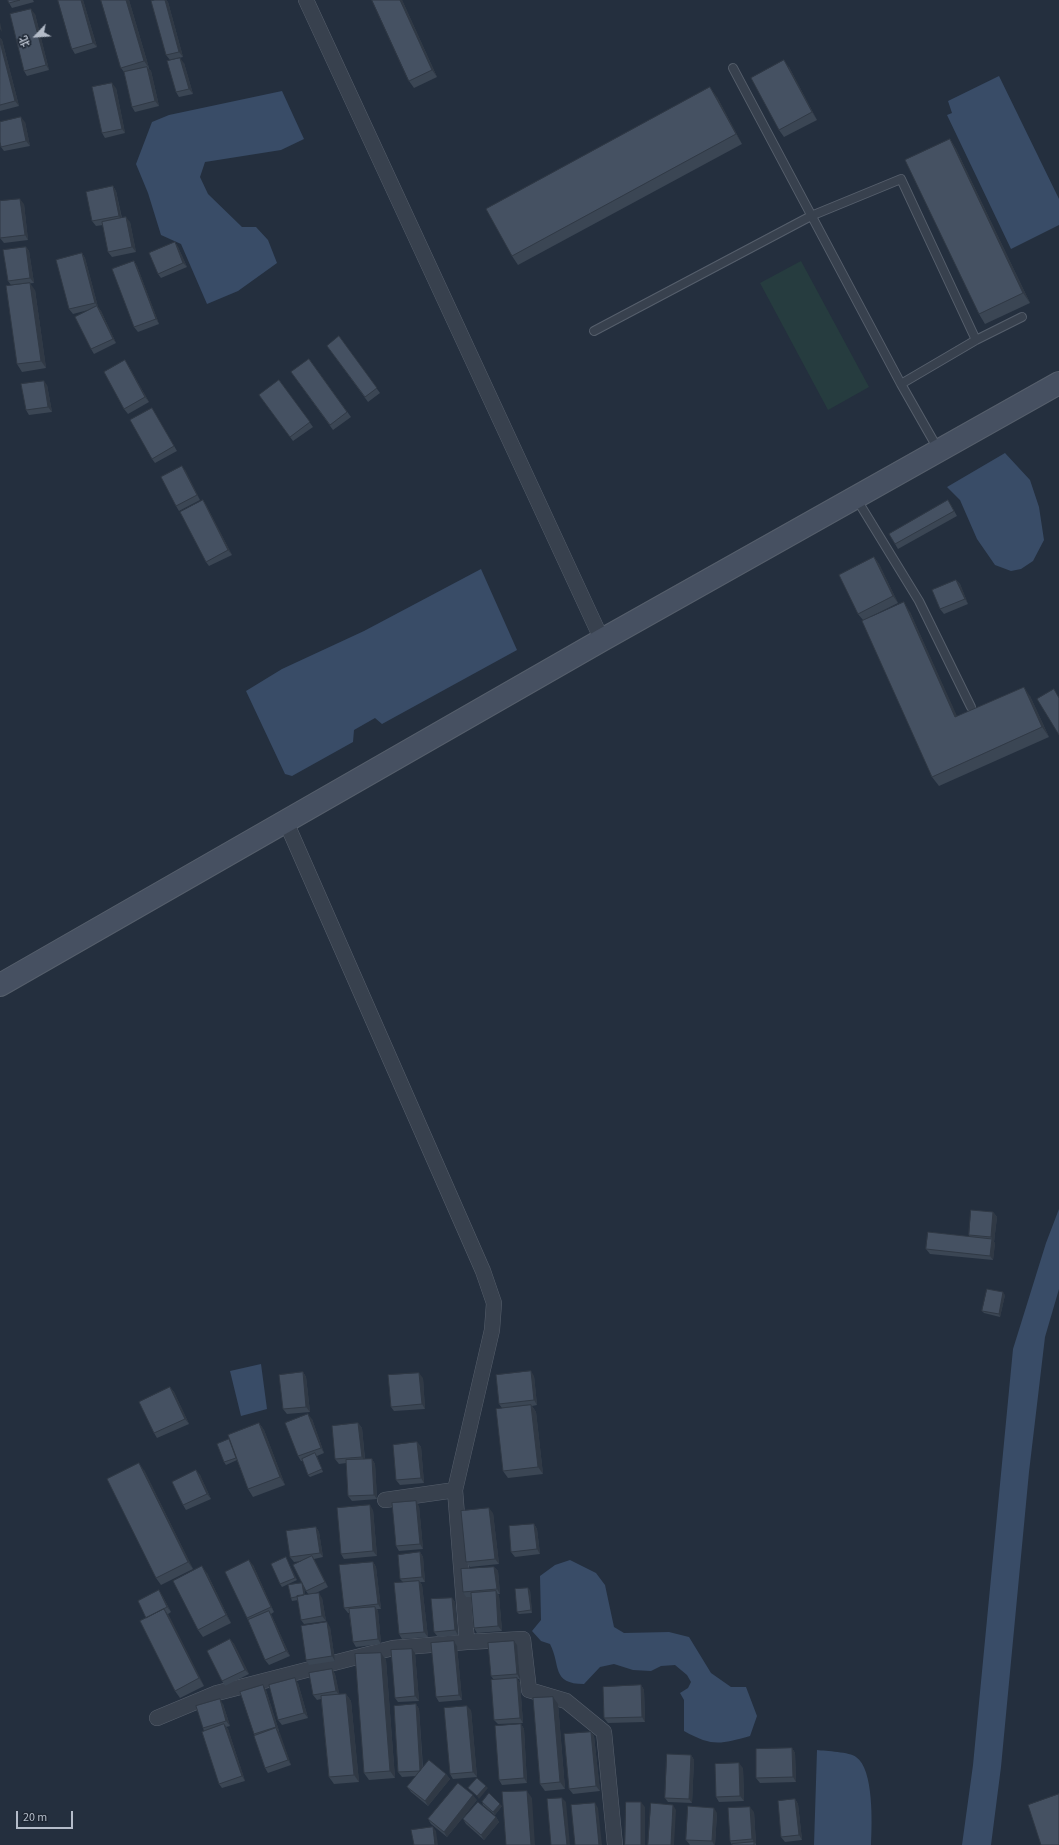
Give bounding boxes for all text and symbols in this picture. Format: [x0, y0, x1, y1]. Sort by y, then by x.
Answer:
north arrow [16, 16, 56, 56]
text: 北 [16, 33, 34, 49]
scale bar [18, 1803, 75, 1829]
text: 20 m [23, 1809, 47, 1826]

